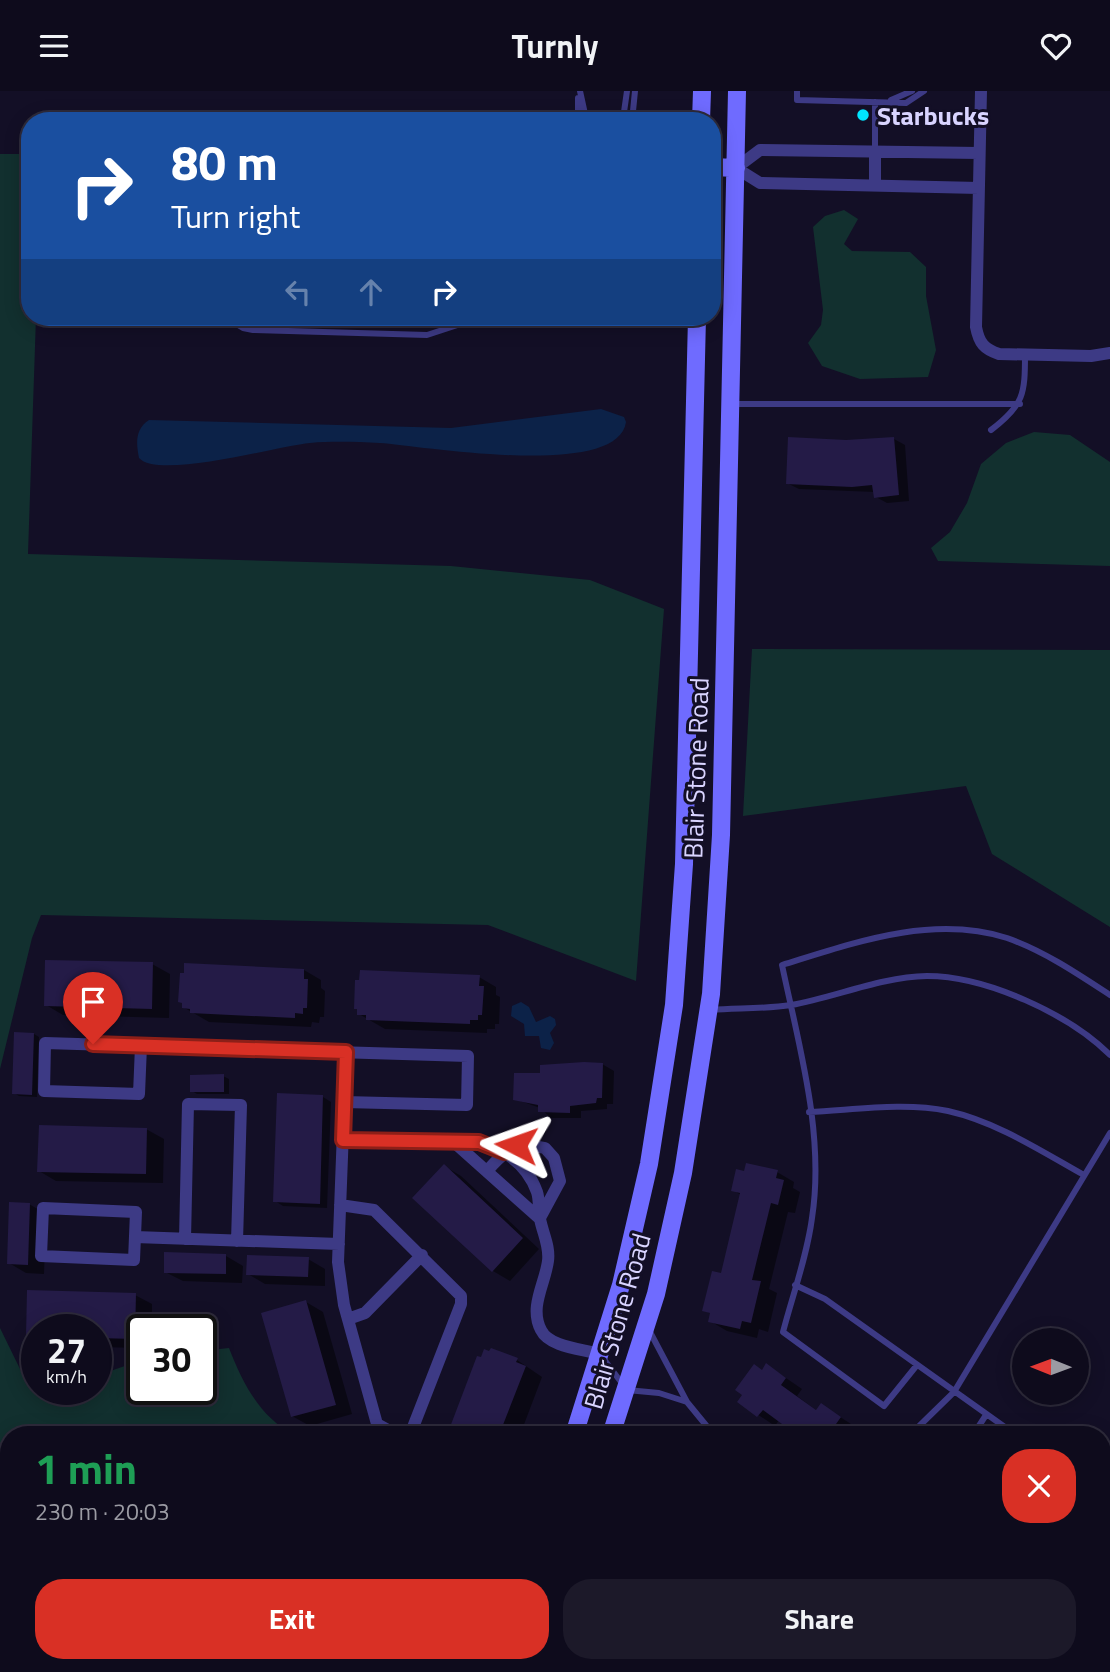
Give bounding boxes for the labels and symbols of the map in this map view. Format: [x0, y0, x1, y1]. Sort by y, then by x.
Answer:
place label: Starbucks [877, 96, 989, 135]
marker: Starbucks [855, 107, 871, 123]
street label: Blair Stone Road [673, 677, 719, 859]
pin [63, 972, 123, 1044]
position arrow [479, 1108, 553, 1182]
street label: Blair Stone Road [573, 1228, 661, 1414]
speed limit sign: 30 [126, 1314, 217, 1405]
north arrow [1012, 1328, 1088, 1405]

